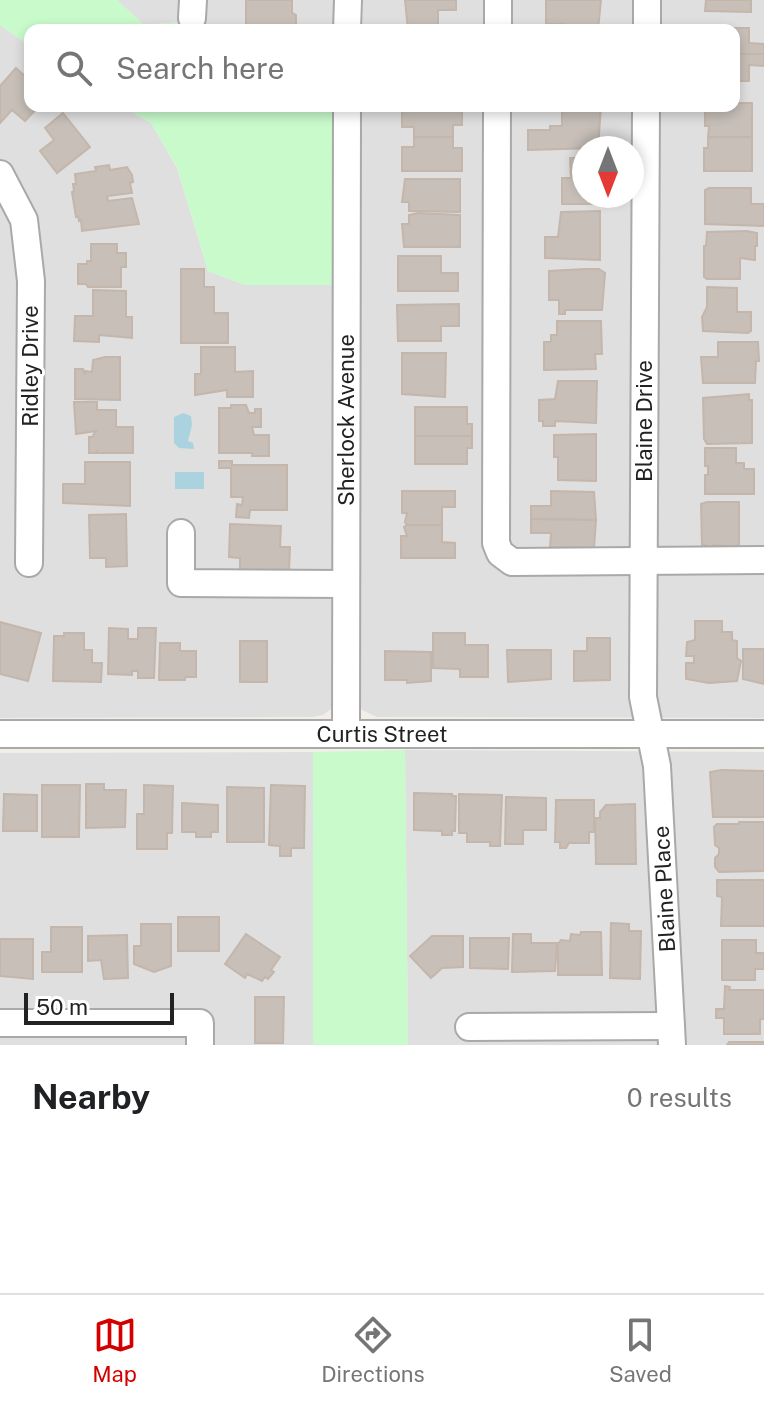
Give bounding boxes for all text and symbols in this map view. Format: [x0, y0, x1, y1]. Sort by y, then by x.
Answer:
search box [24, 24, 740, 112]
icon: search [52, 46, 96, 90]
text: Search here [116, 50, 284, 86]
north arrow [572, 136, 644, 208]
street label: Ridley Drive [17, 305, 43, 427]
street label: Sherlock Avenue [333, 334, 359, 506]
street label: Blaine Drive [631, 360, 657, 482]
street label: Curtis Street [316, 721, 448, 747]
street label: Blaine Place [648, 825, 680, 953]
scale bar [24, 989, 174, 1025]
text: 50 m [36, 994, 88, 1020]
text: Nearby [32, 1077, 150, 1117]
text: 0 results [627, 1082, 732, 1113]
tab: Map [92, 1313, 137, 1387]
tab: Directions [321, 1313, 425, 1387]
tab: Saved [609, 1313, 672, 1387]

